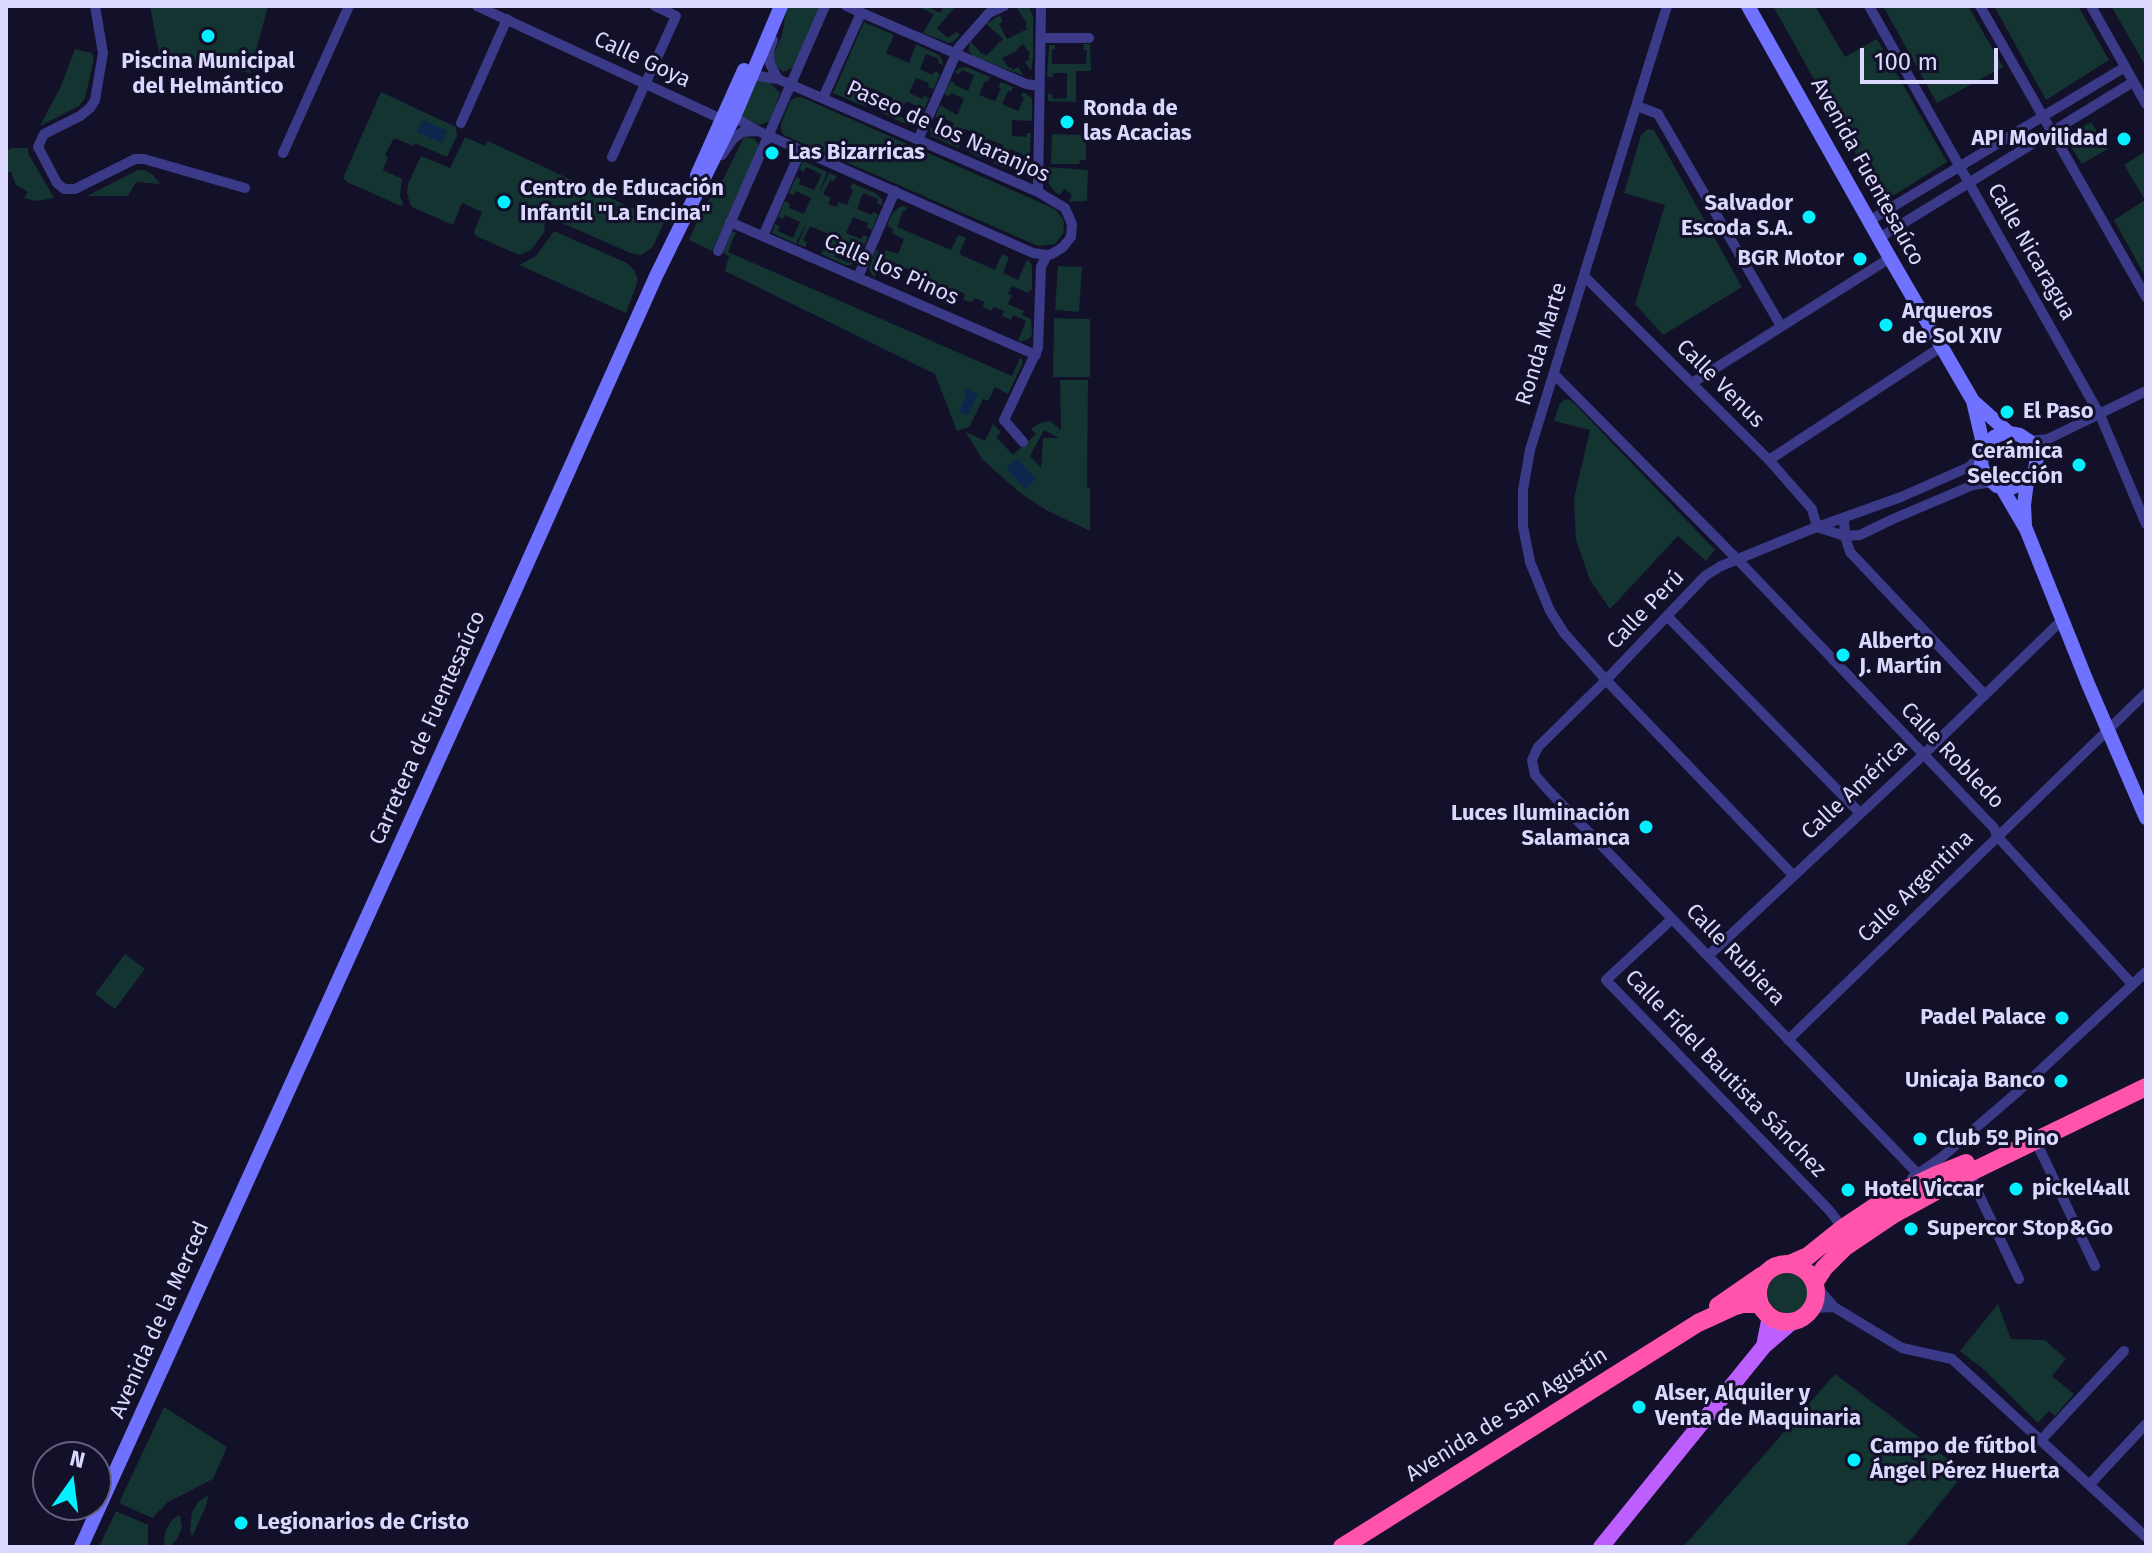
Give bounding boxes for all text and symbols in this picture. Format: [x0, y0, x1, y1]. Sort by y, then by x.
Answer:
street label: Calle Goya [590, 26, 694, 94]
marker: Piscina Municipal del Helmántico [199, 27, 217, 45]
scale bar [1864, 32, 2002, 82]
text: 100 m [1874, 48, 1938, 76]
place label: Piscina Municipal del Helmántico [121, 49, 295, 100]
street label: Avenida Fuentesaúco [1804, 74, 1930, 270]
street label: Paseo de los Naranjos [842, 75, 1054, 189]
place label: Ronda de las Acacias [1083, 96, 1192, 148]
marker: Ronda de las Acacias [1058, 113, 1076, 131]
place label: API Movilidad [1972, 126, 2108, 152]
marker: API Movilidad [2115, 130, 2133, 148]
place label: Las Bizarricas [788, 140, 925, 166]
marker: Las Bizarricas [763, 144, 781, 162]
place label: Centro de Educación Infantil "La Encina" [520, 176, 724, 228]
street label: Calle Nicaragua [1981, 179, 2081, 325]
place label: Salvador Escoda S.A. [1681, 191, 1793, 242]
marker: Centro de Educación Infantil "La Encina" [495, 193, 513, 211]
marker: Salvador Escoda S.A. [1800, 208, 1818, 226]
street label: Calle los Pinos [820, 229, 962, 311]
place label: BGR Motor [1738, 246, 1844, 272]
marker: BGR Motor [1851, 250, 1869, 268]
street label: Ronda Marte [1511, 279, 1573, 409]
place label: Arqueros de Sol XIV [1902, 299, 2002, 350]
marker: Arqueros de Sol XIV [1877, 316, 1895, 334]
street label: Calle Venus [1670, 334, 1770, 434]
place label: El Paso [2023, 399, 2093, 425]
marker: El Paso [1998, 403, 2016, 421]
place label: Cerámica Selección [1967, 439, 2063, 490]
marker: Cerámica Selección [2070, 456, 2088, 474]
street label: Calle Perú [1602, 565, 1690, 655]
street label: Carretera de Fuentesaúco [364, 607, 492, 849]
place label: Alberto J. Martín [1859, 629, 1942, 680]
marker: Alberto J. Martín [1834, 646, 1852, 664]
street label: Calle Robledo [1895, 697, 2009, 815]
street label: Calle América [1797, 734, 1913, 846]
place label: Luces Iluminación Salamanca [1451, 801, 1630, 852]
marker: Luces Iluminación Salamanca [1637, 818, 1655, 836]
street label: Calle Argentina [1853, 825, 1979, 949]
street label: Calle Rubiera [1680, 899, 1790, 1011]
street label: Calle Fidel Bautista Sánchez [1619, 965, 1831, 1183]
place label: Padel Palace [1920, 1005, 2046, 1031]
marker: Padel Palace [2053, 1009, 2071, 1027]
place label: Unicaja Banco [1905, 1068, 2045, 1094]
marker: Unicaja Banco [2052, 1072, 2070, 1090]
place label: Club 5º Pino [1936, 1126, 2059, 1152]
marker: Club 5º Pino [1911, 1130, 1929, 1148]
place label: pickel4all [2032, 1176, 2130, 1202]
place label: Hotel Viccar [1864, 1177, 1984, 1203]
marker: pickel4all [2007, 1180, 2025, 1198]
marker: Hotel Viccar [1839, 1181, 1857, 1199]
place label: Supercor Stop&Go [1927, 1216, 2113, 1242]
street label: Avenida de la Merced [105, 1217, 215, 1423]
marker: Supercor Stop&Go [1902, 1220, 1920, 1238]
street label: Avenida de San Agustín [1401, 1342, 1613, 1488]
place label: Alser, Alquiler y Venta de Maquinaria [1655, 1381, 1861, 1432]
marker: Alser, Alquiler y Venta de Maquinaria [1630, 1398, 1648, 1416]
place label: Campo de fútbol Ángel Pérez Huerta [1870, 1434, 2060, 1486]
north arrow [32, 1441, 112, 1521]
text: N [67, 1444, 88, 1474]
marker: Campo de fútbol Ángel Pérez Huerta [1845, 1451, 1863, 1469]
place label: Legionarios de Cristo [257, 1510, 469, 1536]
marker: Legionarios de Cristo [232, 1514, 250, 1532]

